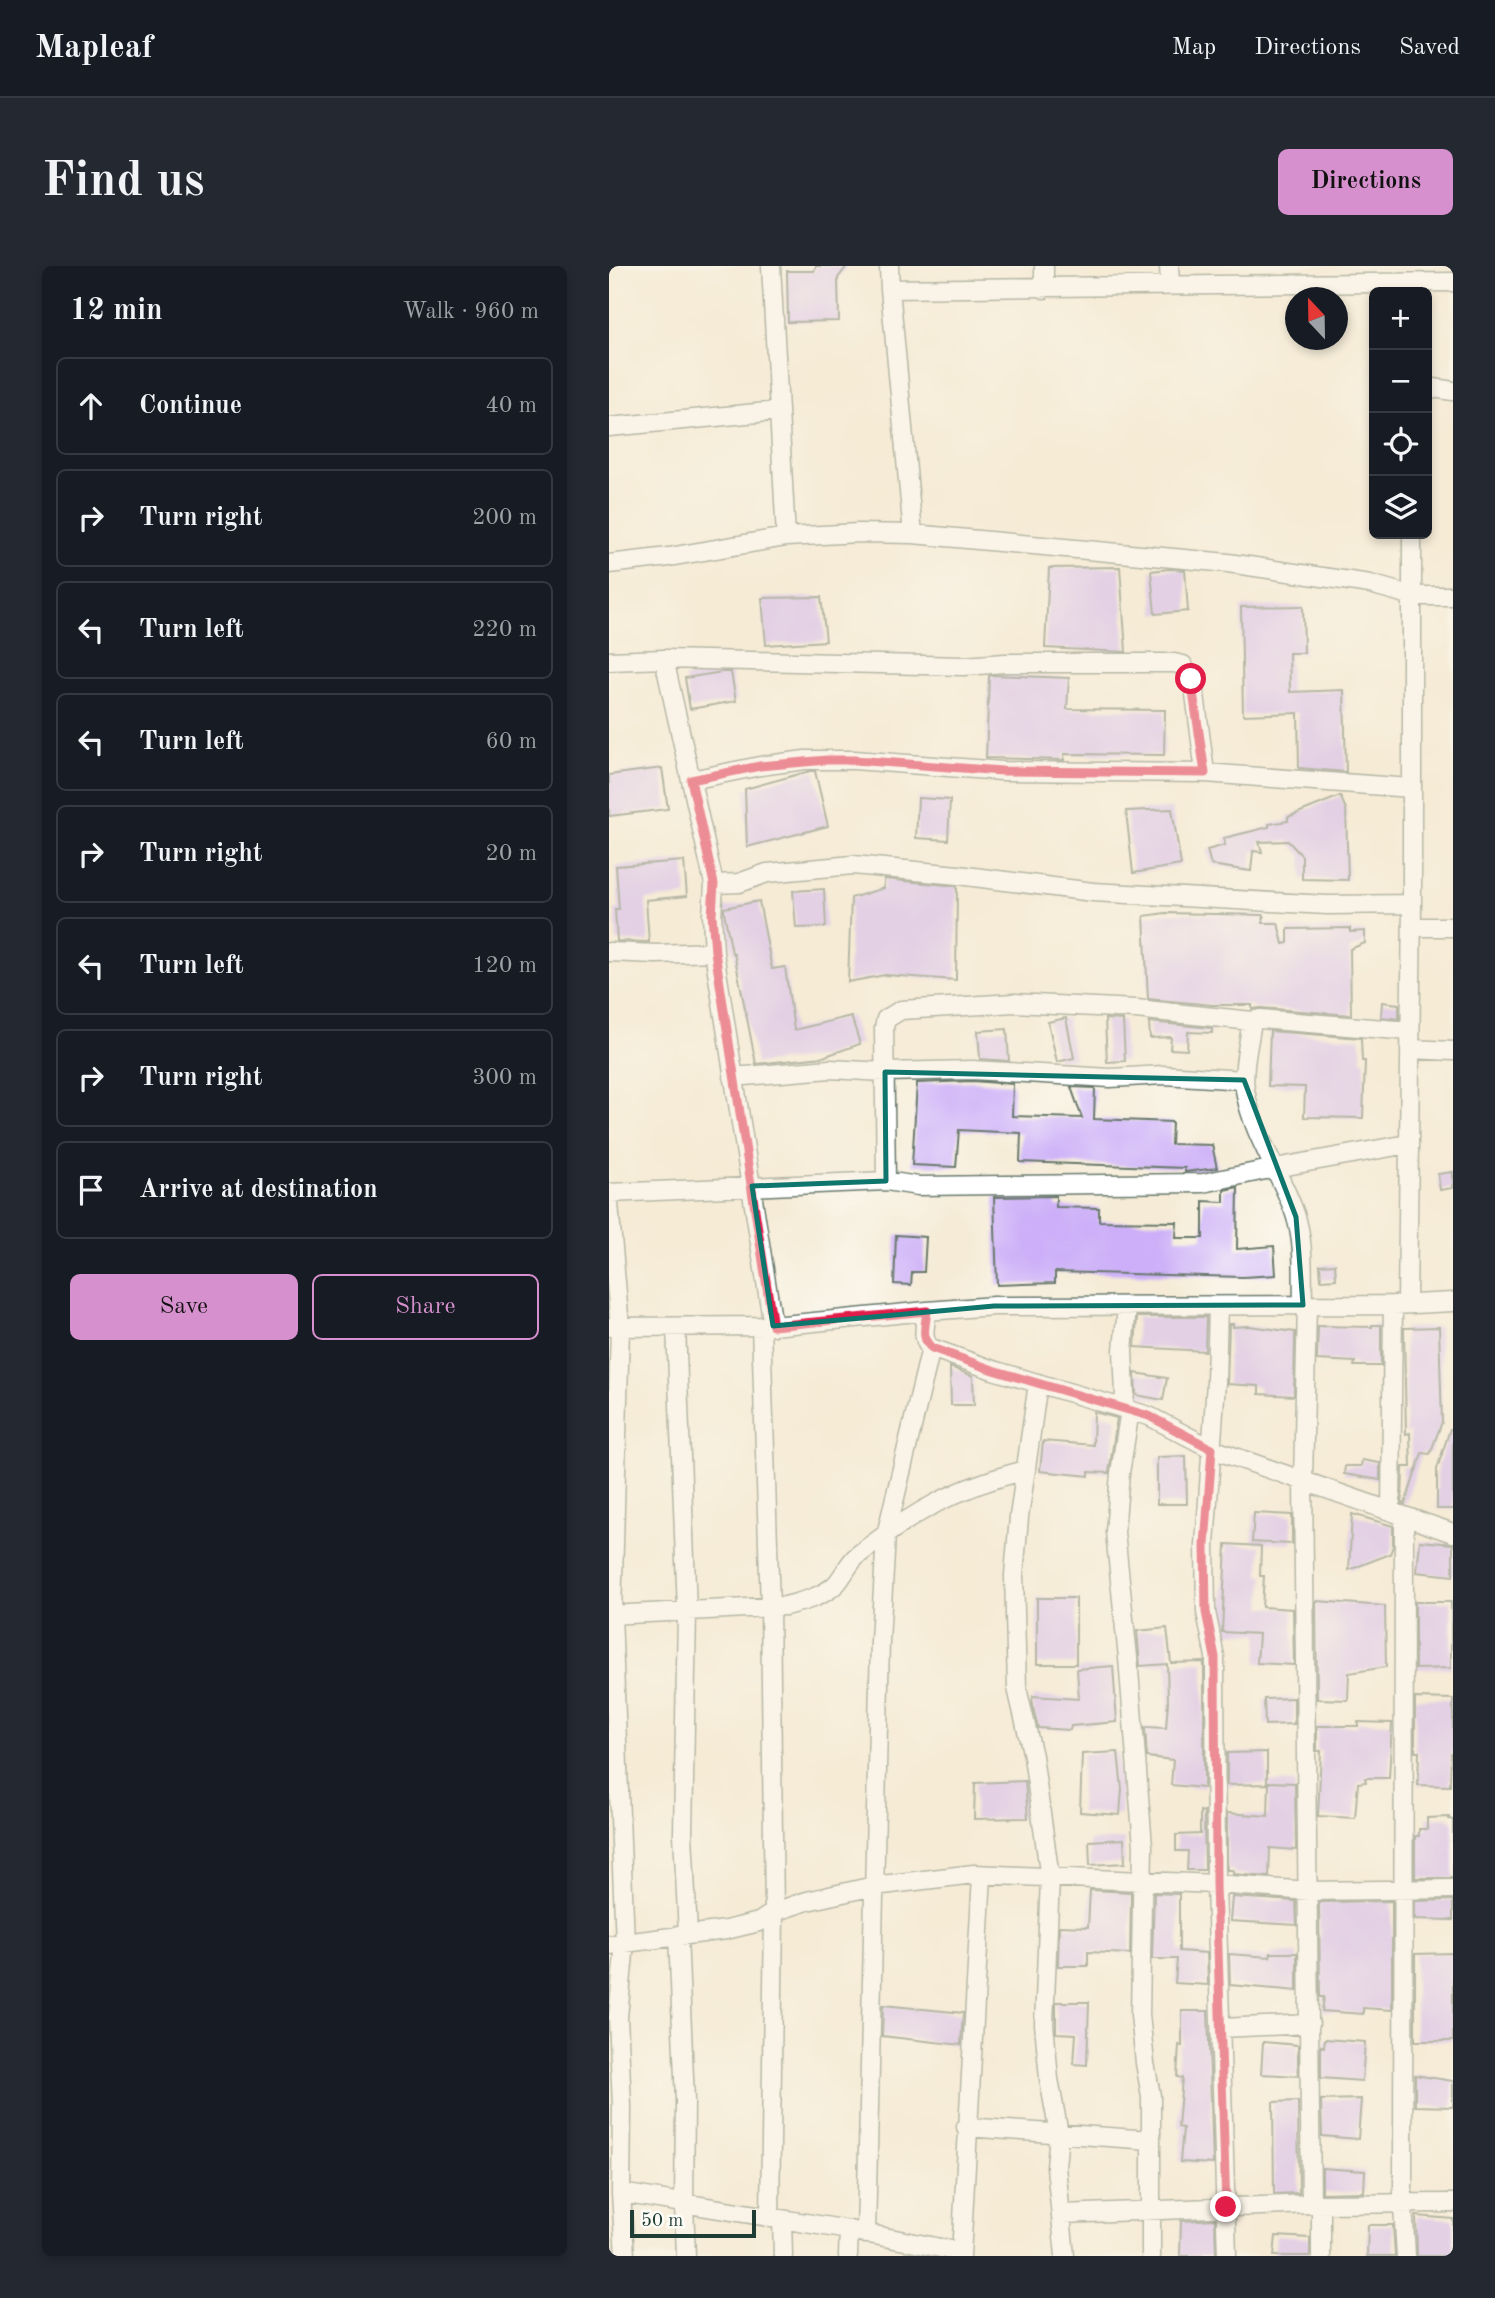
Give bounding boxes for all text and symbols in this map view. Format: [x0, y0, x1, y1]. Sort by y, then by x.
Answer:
text: Mapleaf [35, 32, 153, 65]
text: Map [1172, 36, 1216, 60]
text: Directions [1254, 36, 1361, 60]
text: Saved [1399, 36, 1460, 60]
button: Directions [1278, 149, 1453, 215]
text: Find us [42, 158, 205, 207]
north arrow [1285, 287, 1348, 350]
map controls [1369, 287, 1432, 539]
button: + [1369, 287, 1432, 350]
text: 12 min [70, 296, 163, 326]
text: Walk · 960 m [403, 300, 539, 323]
button: − [1369, 350, 1432, 413]
icon: ahead [72, 387, 110, 425]
text: Continue [139, 393, 242, 419]
text: 40 m [486, 394, 537, 417]
button: locate [1369, 413, 1432, 476]
button: layers [1369, 476, 1432, 539]
icon: right [72, 499, 110, 537]
text: Turn right [139, 505, 262, 531]
text: 200 m [472, 506, 537, 529]
icon: left [72, 611, 110, 649]
text: Turn left [139, 617, 244, 643]
text: 220 m [472, 618, 537, 641]
route start [1175, 663, 1206, 694]
icon: left [72, 723, 110, 761]
text: Turn left [139, 729, 244, 755]
text: 60 m [486, 730, 537, 753]
icon: right [72, 835, 110, 873]
text: Turn right [139, 841, 262, 867]
text: 20 m [486, 842, 537, 865]
icon: left [72, 947, 110, 985]
text: Turn left [139, 953, 244, 979]
text: 120 m [472, 954, 537, 977]
icon: right [72, 1059, 110, 1097]
text: Turn right [139, 1065, 262, 1091]
text: 300 m [472, 1066, 537, 1089]
icon: arrive [72, 1171, 110, 1209]
text: Arrive at destination [139, 1177, 378, 1203]
button: Save [70, 1274, 298, 1340]
button: Share [312, 1274, 539, 1340]
route end [1210, 2191, 1241, 2222]
scale bar [630, 2207, 756, 2239]
text: 50 m [641, 2212, 683, 2231]

